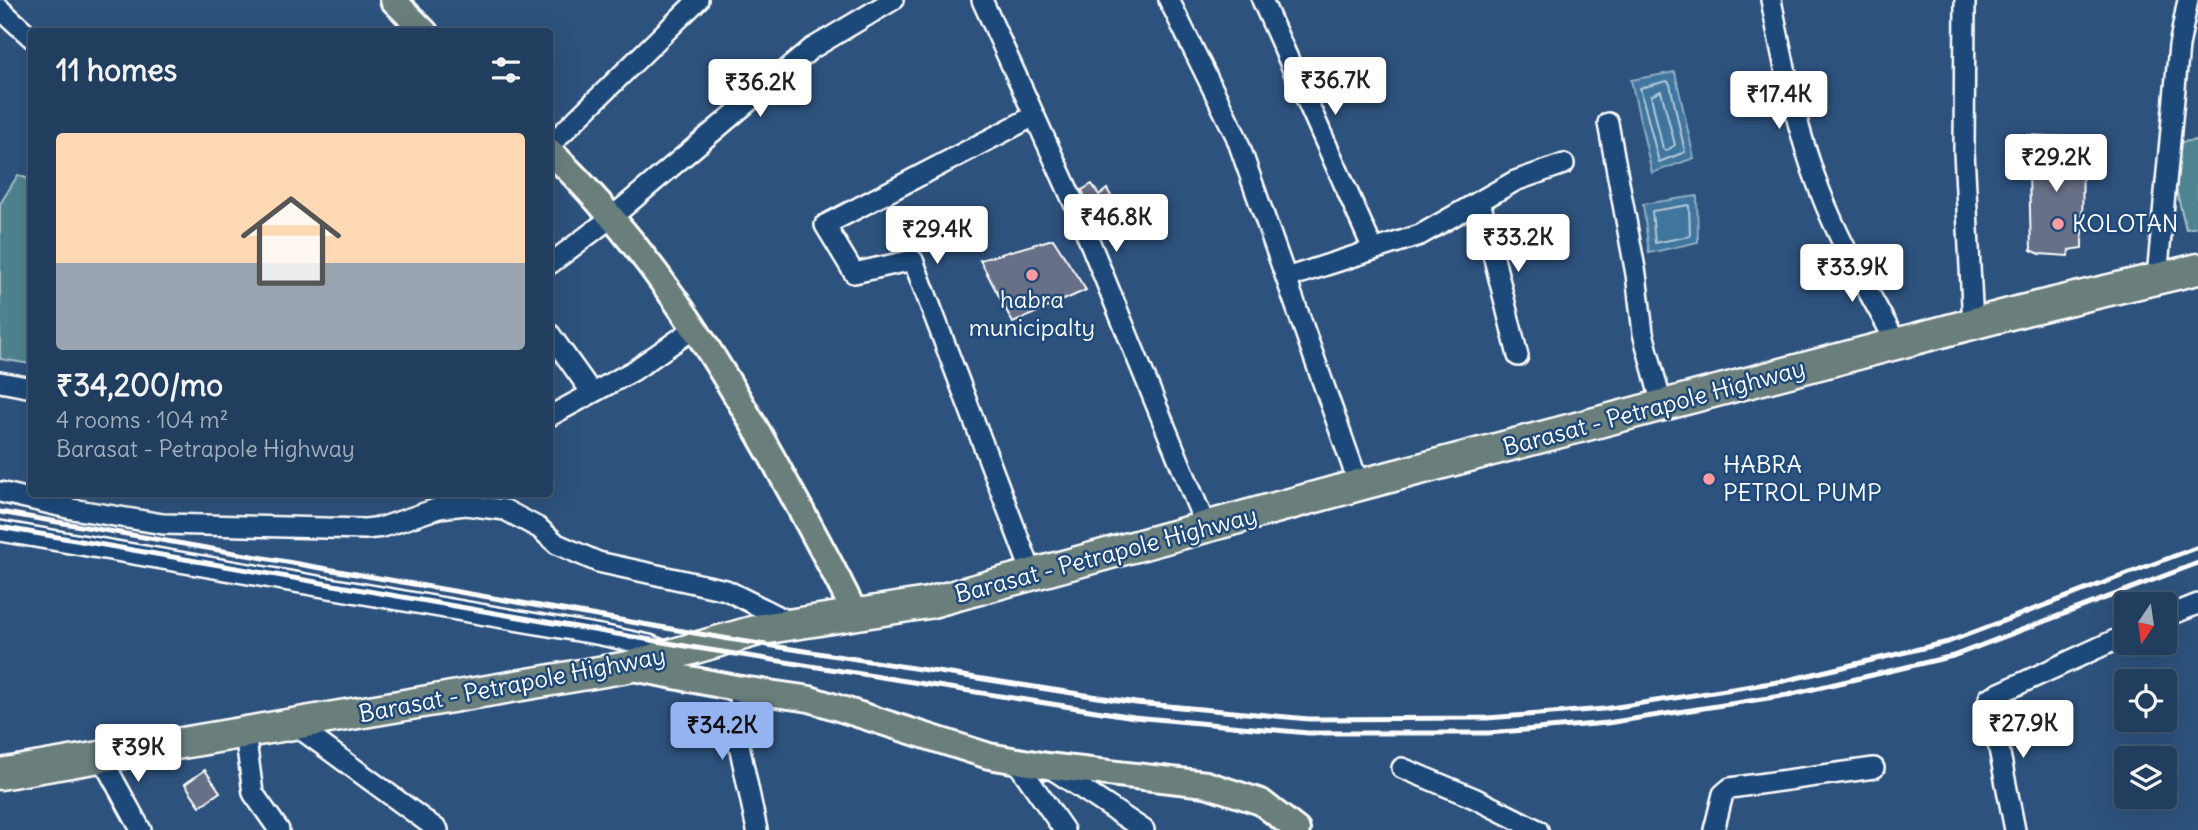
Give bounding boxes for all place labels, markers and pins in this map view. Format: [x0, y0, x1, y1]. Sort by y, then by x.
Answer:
pin: ₹36.7K [1278, 58, 1392, 117]
pin: ₹36.2K [703, 60, 817, 119]
pin: ₹17.4K [1722, 72, 1836, 131]
pin: ₹29.2K [1999, 134, 2113, 194]
pin: ₹46.8K [1059, 194, 1173, 254]
pin: ₹29.4K [880, 206, 994, 266]
place label: KOLOTAN [2072, 208, 2178, 238]
pin: ₹33.2K [1461, 215, 1575, 274]
marker: KOLOTAN [2050, 216, 2066, 232]
pin: ₹33.9K [1795, 244, 1909, 304]
marker: habra municipalty [1024, 267, 1040, 283]
place label: habra municipalty [969, 284, 1095, 342]
place label: HABRA PETROL PUMP [1723, 449, 1881, 507]
marker: HABRA PETROL PUMP [1701, 471, 1717, 487]
pin: ₹27.9K [1966, 700, 2080, 760]
pin: ₹34.2K [665, 702, 779, 762]
pin: ₹39K [97, 724, 179, 784]

